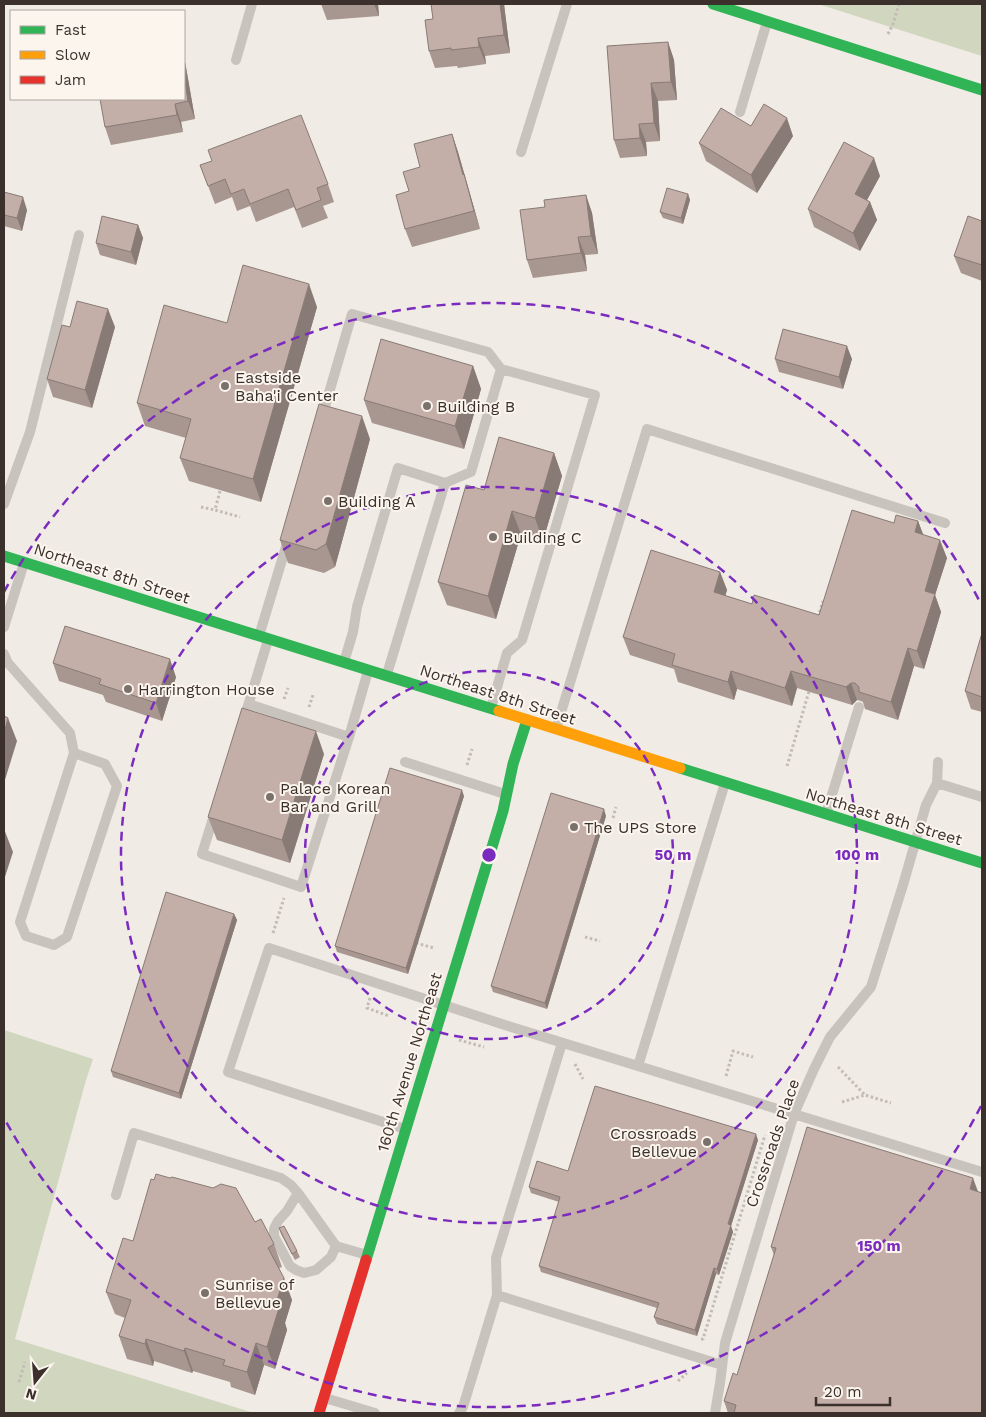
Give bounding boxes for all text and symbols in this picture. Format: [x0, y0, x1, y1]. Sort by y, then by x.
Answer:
legend [10, 10, 185, 100]
text: Fast [55, 21, 87, 39]
text: Slow [55, 46, 91, 64]
text: Jam [55, 71, 86, 89]
place label: Eastside Baha'i Center [235, 368, 339, 405]
marker: Eastside Baha'i Center [219, 380, 231, 392]
place label: Building B [437, 397, 515, 416]
marker: Building B [421, 400, 433, 412]
place label: Building A [338, 492, 416, 511]
marker: Building A [322, 495, 334, 507]
place label: Building C [503, 528, 582, 547]
marker: Building C [487, 531, 499, 543]
street label: Northeast 8th Street [31, 539, 192, 608]
street label: Northeast 8th Street [417, 660, 578, 729]
place label: Harrington House [138, 680, 275, 699]
marker: Harrington House [122, 683, 134, 695]
place label: Palace Korean Bar and Grill [280, 779, 390, 816]
street label: Northeast 8th Street [803, 784, 965, 849]
marker: Palace Korean Bar and Grill [264, 791, 276, 803]
place label: The UPS Store [584, 818, 697, 837]
marker: The UPS Store [568, 821, 580, 833]
centre of rings [480, 846, 498, 864]
text: 50 m [655, 846, 691, 864]
text: 100 m [835, 846, 879, 864]
street label: 160th Avenue Northeast [373, 970, 446, 1154]
street label: Crossroads Place [742, 1076, 803, 1210]
place label: Crossroads Bellevue [610, 1124, 697, 1161]
marker: Crossroads Bellevue [701, 1136, 713, 1148]
text: 150 m [857, 1237, 901, 1255]
place label: Sunrise of Bellevue [215, 1275, 295, 1312]
marker: Sunrise of Bellevue [199, 1287, 211, 1299]
north arrow [10, 1357, 60, 1407]
scale bar [816, 1374, 890, 1406]
text: 20 m [824, 1383, 862, 1401]
text: N [24, 1385, 38, 1404]

